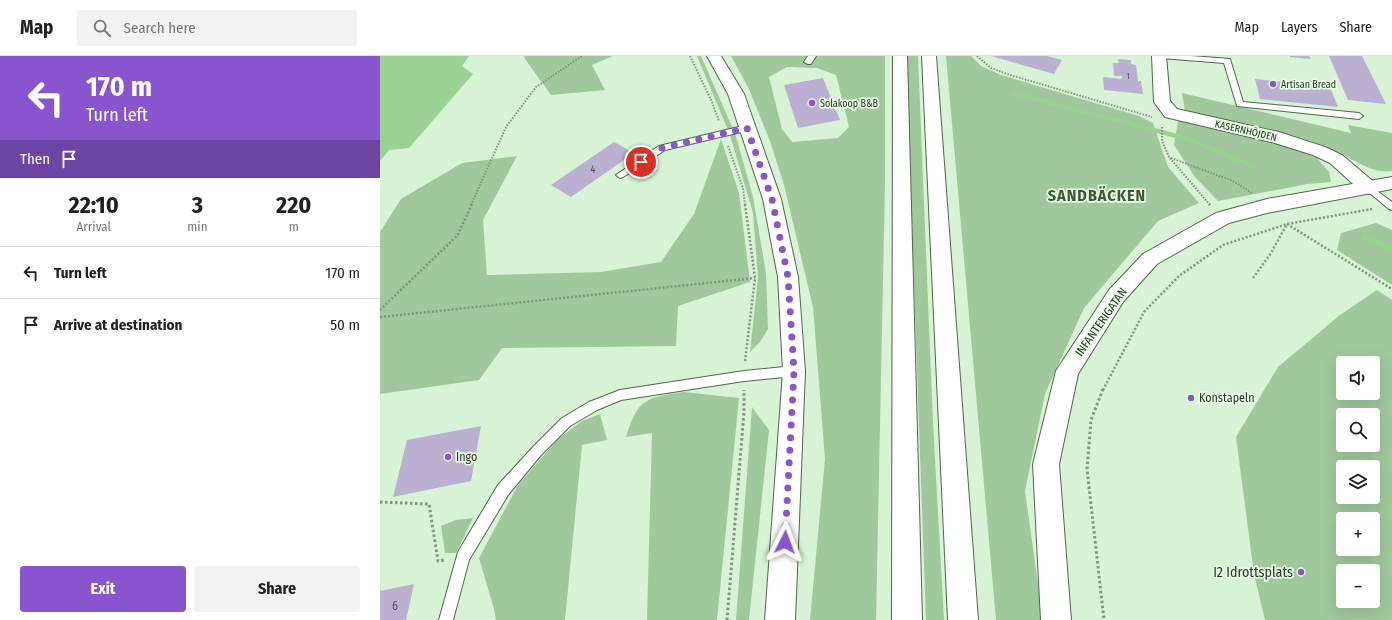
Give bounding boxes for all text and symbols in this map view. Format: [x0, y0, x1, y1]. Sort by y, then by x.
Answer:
search box [77, 10, 357, 46]
text: Map [20, 16, 53, 39]
icon: search [91, 17, 113, 39]
text: Search here [123, 19, 196, 37]
text: Map [1235, 19, 1259, 36]
text: Layers [1281, 19, 1317, 36]
text: Share [1339, 19, 1372, 36]
text: 170 m [86, 70, 152, 103]
house number: 1 [1126, 71, 1130, 81]
icon: left [20, 72, 72, 124]
marker: Artisan Bread [1268, 79, 1278, 89]
place label: Artisan Bread [1281, 79, 1336, 91]
marker: Solakoop B&B [807, 98, 817, 108]
place label: Solakoop B&B [820, 98, 879, 110]
text: Turn left [86, 104, 148, 126]
street label: KASERNHÖJDEN [1214, 117, 1278, 144]
pin [624, 145, 658, 179]
icon: arrive [58, 148, 80, 170]
text: Then [20, 150, 50, 168]
icon: arrive [630, 151, 652, 173]
house number: 4 [591, 164, 596, 176]
district label: SANDBÄCKEN [1048, 186, 1146, 205]
text: 22:10 [69, 191, 119, 219]
text: 3 [192, 191, 203, 219]
text: 220 [276, 191, 311, 219]
text: Arrival [76, 219, 111, 234]
text: min [187, 219, 207, 234]
text: m [289, 219, 299, 234]
icon: left [20, 262, 42, 284]
text: Turn left [54, 264, 107, 282]
text: 170 m [325, 264, 360, 282]
street label: INFANTERIGATAN [1072, 285, 1130, 359]
icon: arrive [20, 314, 42, 336]
text: Arrive at destination [54, 316, 182, 334]
text: 50 m [330, 316, 360, 334]
map controls [1336, 356, 1380, 608]
button: sound [1336, 356, 1380, 400]
place label: Konstapeln [1199, 391, 1254, 405]
marker: Konstapeln [1186, 393, 1196, 403]
button: search [1336, 408, 1380, 452]
place label: Ingo [456, 450, 477, 464]
marker: Ingo [443, 452, 453, 462]
button: layers [1336, 460, 1380, 504]
button: + [1336, 512, 1380, 556]
position arrow [764, 521, 806, 563]
place label: I2 Idrottsplats [1213, 564, 1293, 581]
button: − [1336, 564, 1380, 608]
button: Exit [20, 566, 186, 612]
button: Share [194, 566, 360, 612]
marker: I2 Idrottsplats [1296, 567, 1306, 577]
house number: 6 [392, 599, 398, 613]

